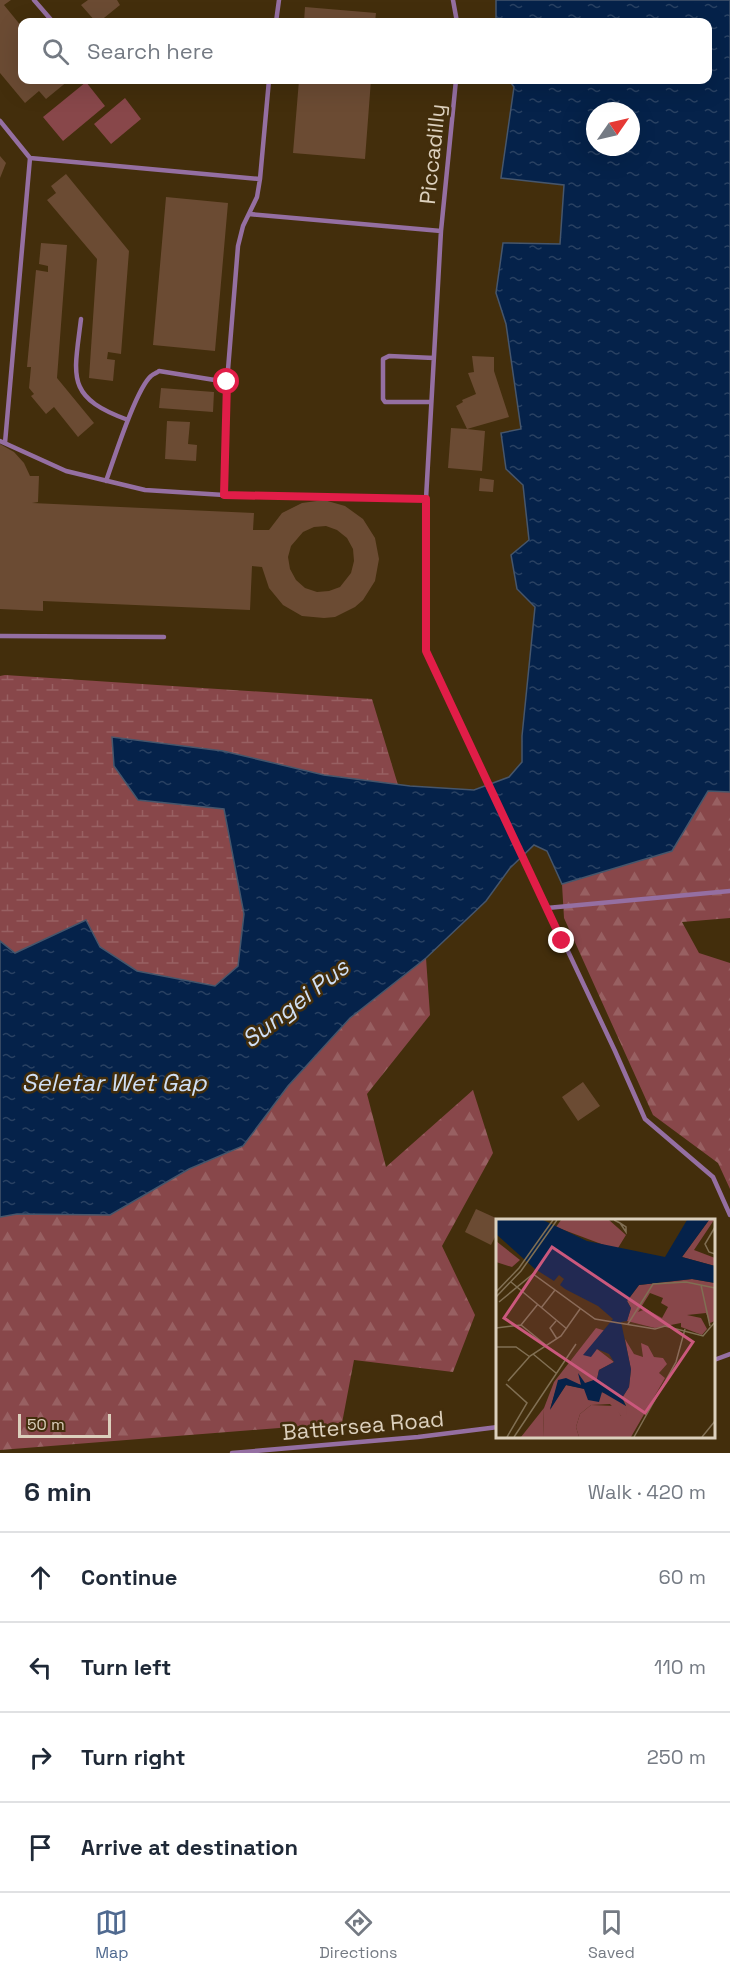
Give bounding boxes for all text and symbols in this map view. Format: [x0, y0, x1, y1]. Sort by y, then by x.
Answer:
search box [18, 18, 712, 84]
icon: search [39, 35, 72, 68]
text: Search here [87, 37, 214, 65]
street label: Piccadilly [413, 102, 451, 206]
north arrow [586, 102, 640, 156]
route start [213, 368, 239, 394]
route end [548, 927, 574, 953]
water label: Sungei Pus [235, 951, 356, 1054]
water label: Seletar Wet Gap [21, 1067, 208, 1098]
inset map [496, 1219, 715, 1438]
street label: Battersea Road [281, 1404, 445, 1446]
scale bar [18, 1411, 111, 1438]
text: 50 m [27, 1414, 65, 1435]
text: 6 min [24, 1475, 92, 1509]
text: Walk · 420 m [588, 1479, 706, 1505]
icon: ahead [24, 1561, 57, 1594]
text: Continue [81, 1563, 177, 1591]
text: 60 m [659, 1564, 706, 1590]
icon: left [24, 1651, 57, 1684]
text: Turn left [81, 1653, 171, 1681]
text: 110 m [654, 1654, 706, 1680]
icon: right [24, 1741, 57, 1774]
text: Turn right [81, 1743, 186, 1771]
text: 250 m [647, 1744, 706, 1770]
icon: arrive [24, 1831, 57, 1864]
text: Arrive at destination [81, 1833, 298, 1861]
tab: Map [95, 1906, 129, 1963]
tab: Directions [319, 1906, 398, 1963]
tab: Saved [588, 1906, 635, 1963]

